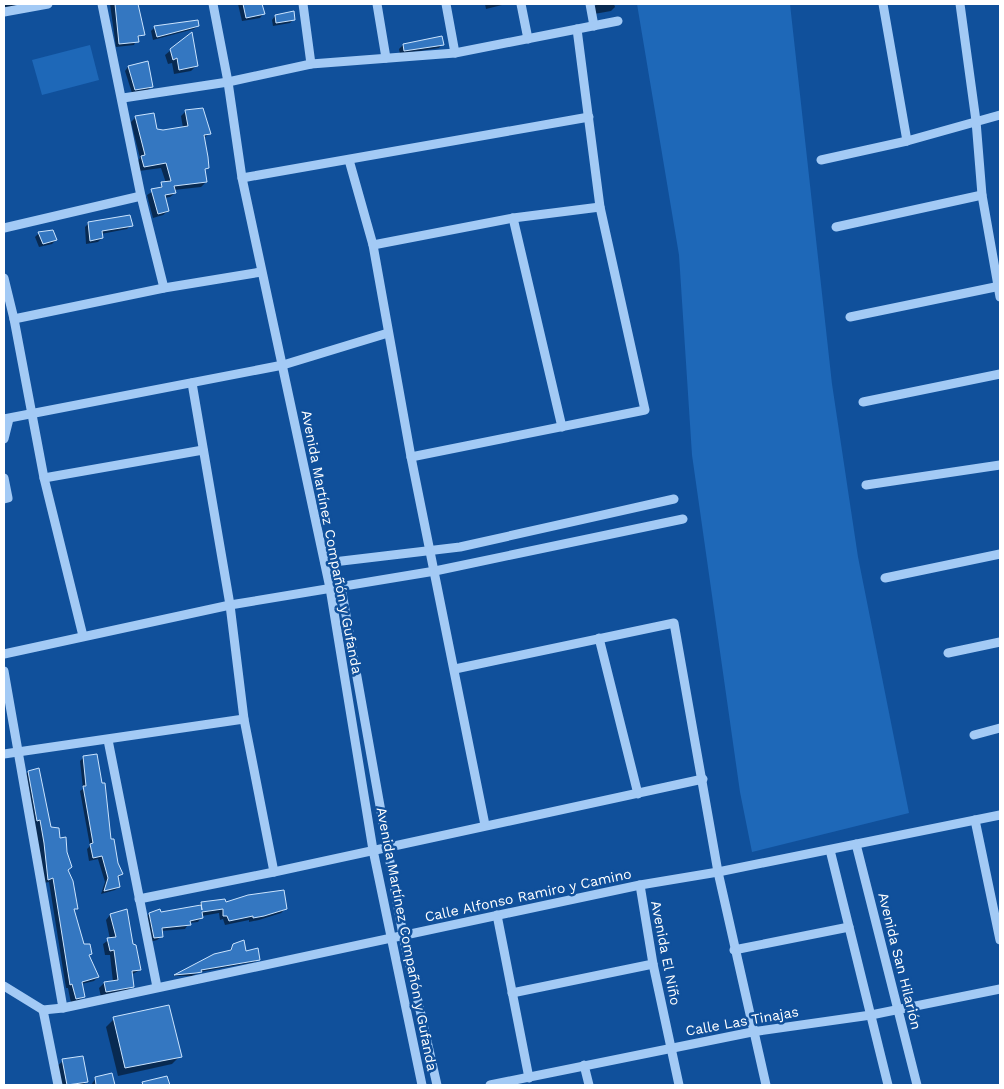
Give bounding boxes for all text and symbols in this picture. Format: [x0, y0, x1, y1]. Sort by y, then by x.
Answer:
street label: Avenida Martínez Compañón y Gufanda [299, 409, 365, 675]
street label: Avenida Martínez Compañón y Gufanda [374, 806, 440, 1072]
street label: Calle Alfonso Ramiro y Camino [423, 865, 633, 925]
street label: Avenida San Hilarión [875, 891, 925, 1031]
street label: Avenida El Niño [648, 899, 684, 1007]
street label: Calle Las Tinajas [684, 1003, 800, 1039]

